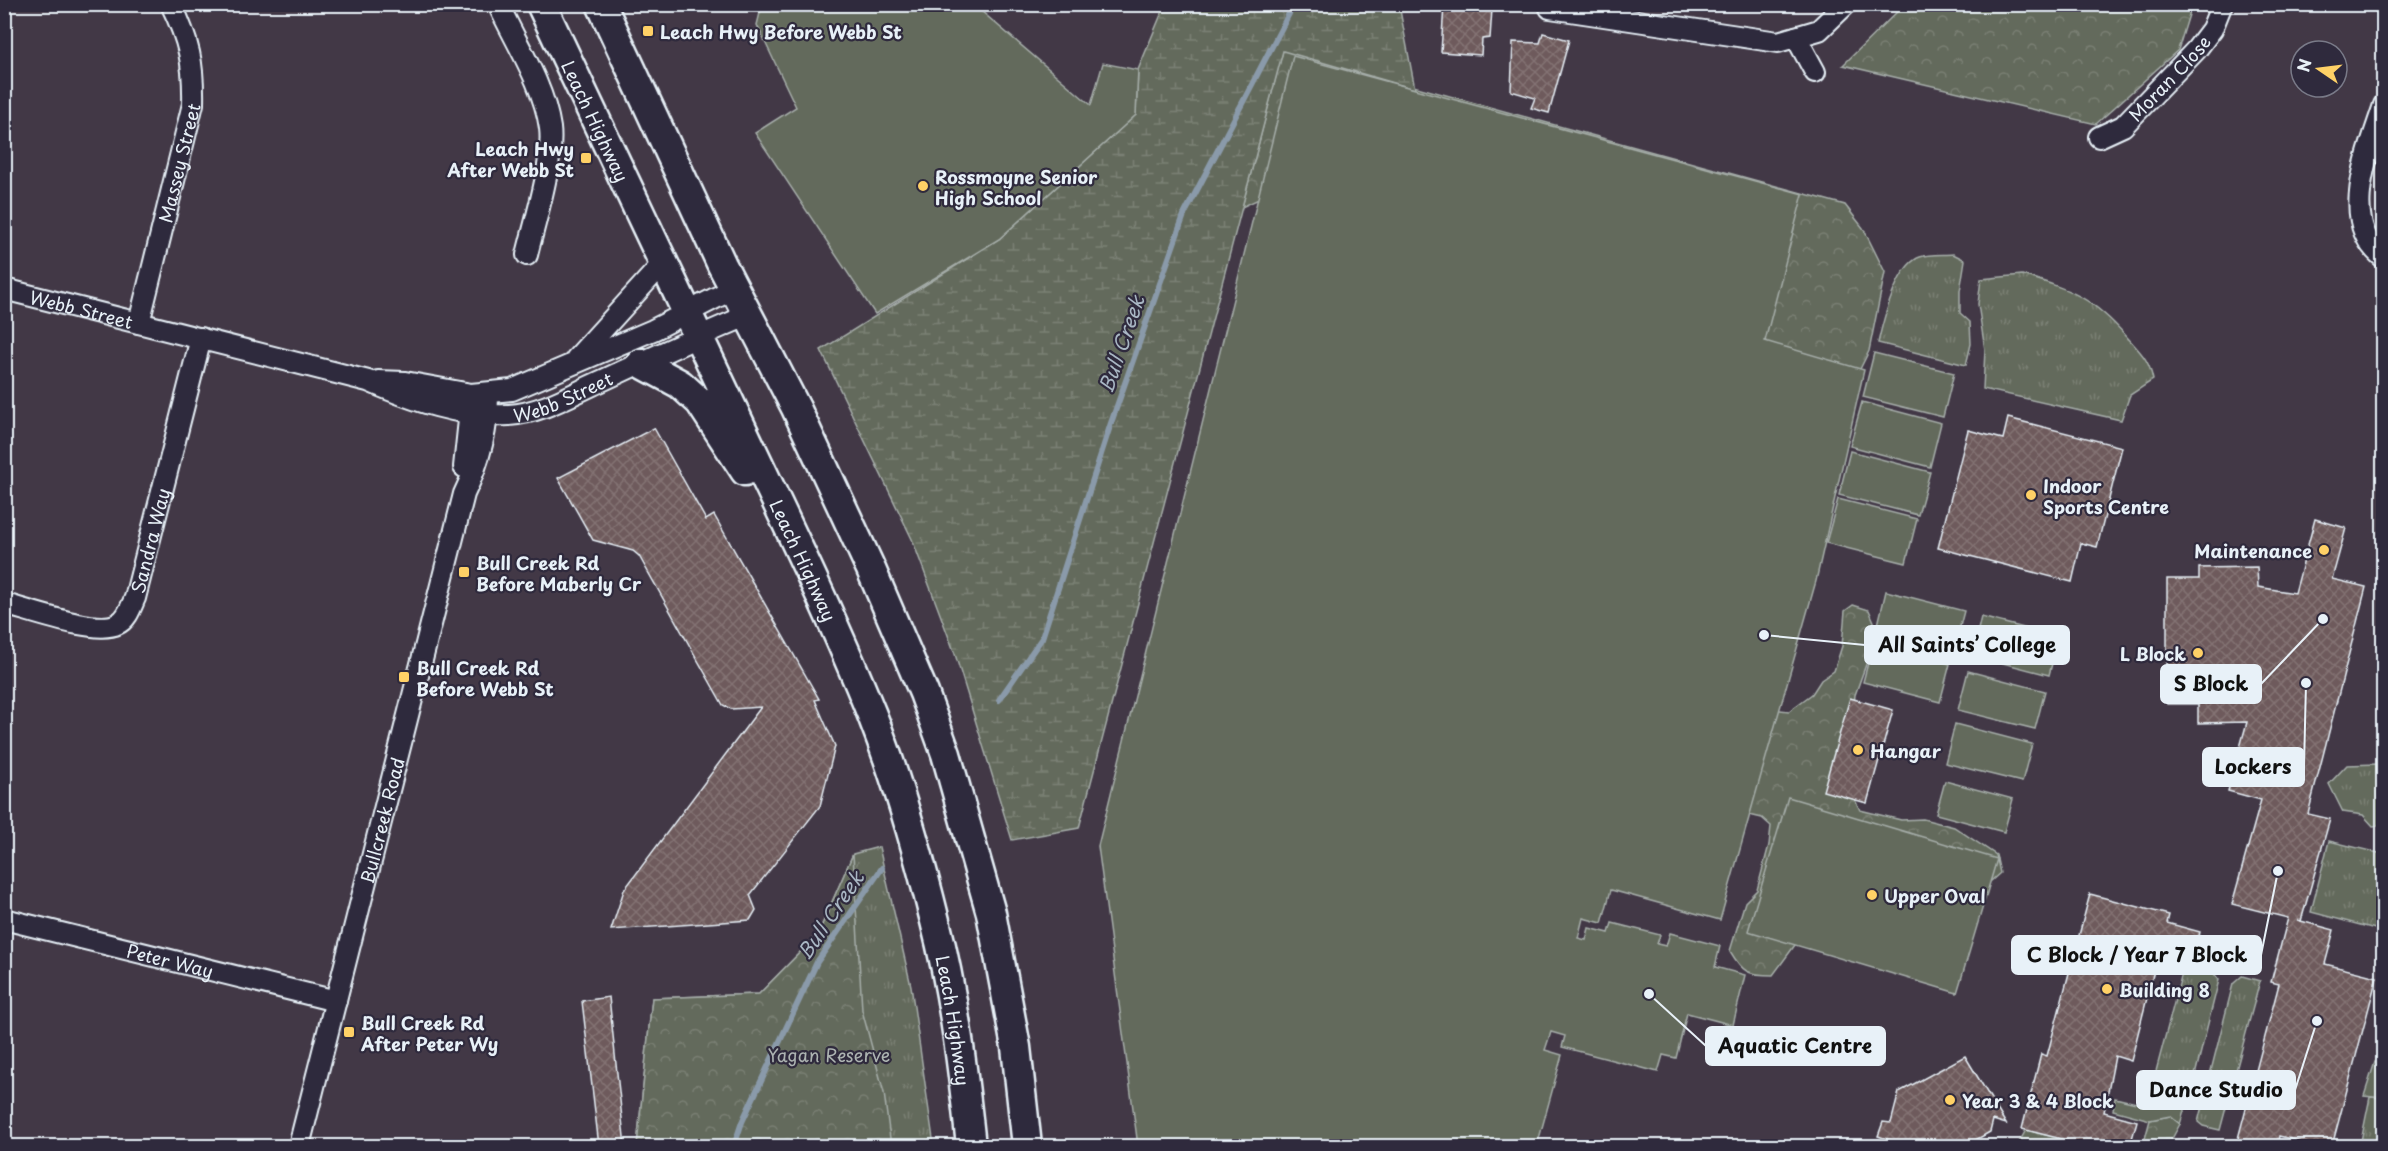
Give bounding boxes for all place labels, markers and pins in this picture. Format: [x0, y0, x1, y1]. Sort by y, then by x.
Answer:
place label: Leach Hwy Before Webb St [660, 18, 902, 45]
marker: Leach Hwy Before Webb St [641, 24, 655, 38]
place label: Leach Hwy After Webb St [446, 135, 574, 183]
marker: Leach Hwy After Webb St [579, 151, 593, 165]
place label: Rossmoyne Senior High School [935, 163, 1098, 211]
marker: Rossmoyne Senior High School [916, 179, 930, 193]
place label: Indoor Sports Centre [2043, 472, 2169, 520]
marker: Indoor Sports Centre [2024, 488, 2038, 502]
place label: Maintenance [2194, 537, 2312, 564]
marker: Maintenance [2317, 543, 2331, 557]
place label: Bull Creek Rd Before Maberly Cr [476, 549, 642, 597]
marker: Bull Creek Rd Before Maberly Cr [457, 565, 471, 579]
callout: All Saints’ College [1865, 626, 2069, 664]
place label: L Block [2120, 640, 2186, 667]
marker: L Block [2191, 646, 2205, 660]
place label: Bull Creek Rd Before Webb St [416, 654, 554, 702]
callout: S Block [2161, 665, 2261, 703]
marker: Bull Creek Rd Before Webb St [397, 670, 411, 684]
place label: Hangar [1870, 737, 1942, 764]
marker: Hangar [1851, 743, 1865, 757]
callout: Lockers [2203, 748, 2304, 786]
place label: Upper Oval [1884, 882, 1986, 909]
marker: Upper Oval [1865, 888, 1879, 902]
callout: C Block / Year 7 Block [2012, 936, 2261, 974]
place label: Building 8 [2119, 976, 2210, 1003]
marker: Building 8 [2100, 982, 2114, 996]
place label: Bull Creek Rd After Peter Wy [360, 1009, 498, 1057]
marker: Bull Creek Rd After Peter Wy [342, 1025, 356, 1039]
callout: Aquatic Centre [1706, 1027, 1885, 1065]
callout: Dance Studio [2137, 1071, 2295, 1109]
place label: Year 3 & 4 Block [1962, 1087, 2114, 1114]
marker: Year 3 & 4 Block [1943, 1093, 1957, 1107]

